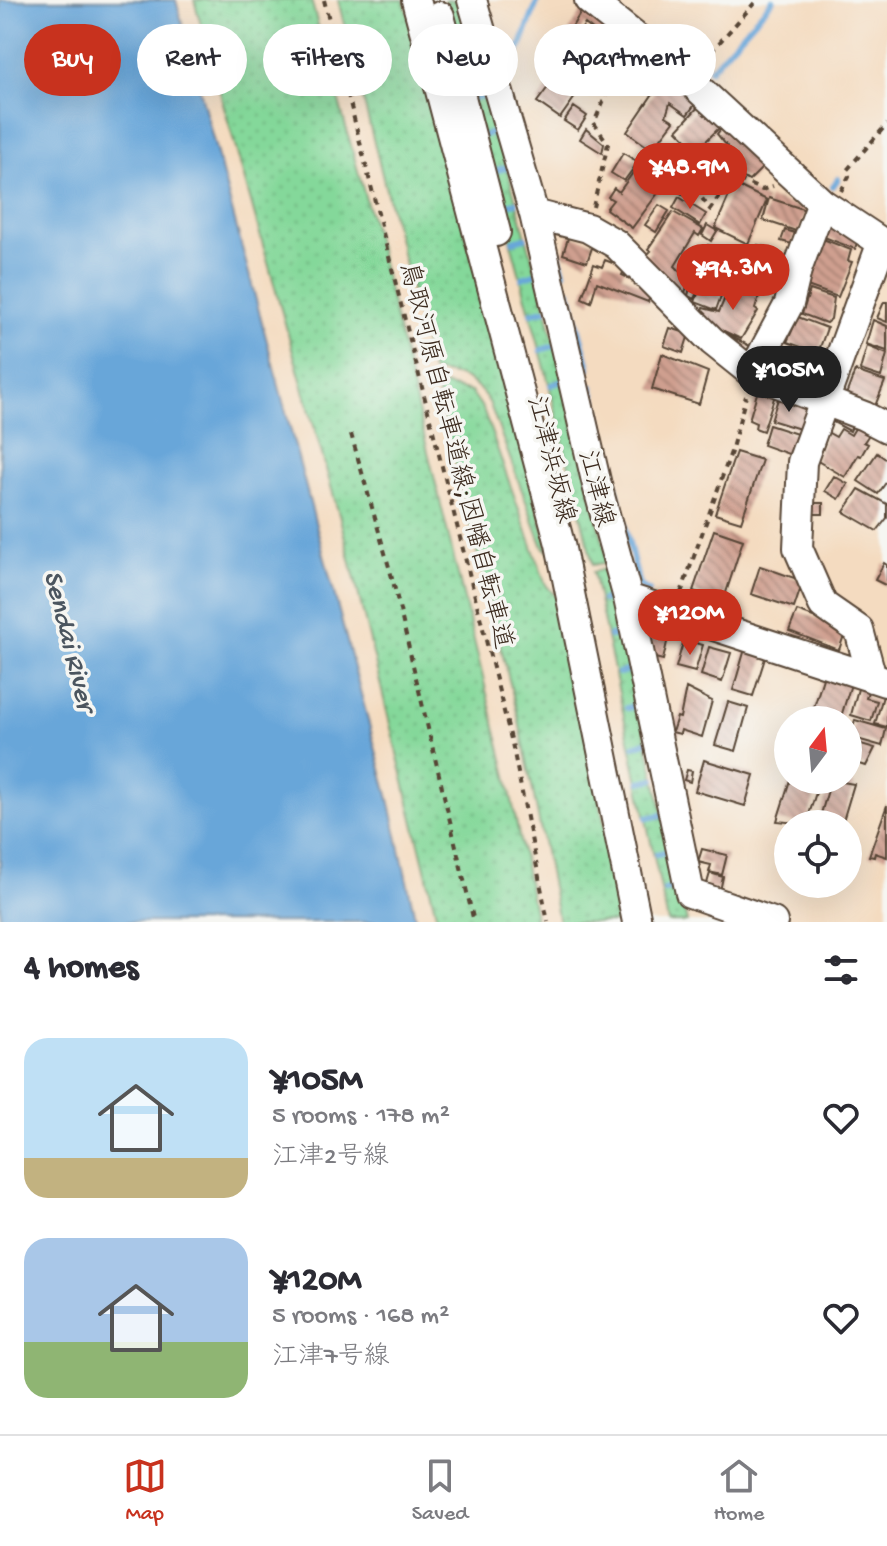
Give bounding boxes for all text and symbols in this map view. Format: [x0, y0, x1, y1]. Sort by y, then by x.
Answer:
chip: Buy [24, 24, 121, 96]
chip: Rent [137, 24, 247, 96]
chip: Filters [263, 24, 392, 96]
chip: New [408, 24, 518, 96]
chip: Apartment [534, 24, 716, 96]
pin: ¥48.9M [625, 143, 755, 211]
text: ¥48.9M [651, 153, 729, 184]
pin: ¥94.3M [668, 244, 798, 312]
text: ¥94.3M [694, 254, 772, 285]
street label: 鳥取河原自転車道線;因幡自転車道 [390, 259, 519, 653]
pin: ¥105M [733, 346, 845, 414]
text: ¥105M [754, 356, 824, 387]
street label: 江津浜坂線 [518, 393, 580, 527]
street label: 江津線 [569, 447, 619, 531]
water label: Sendai River [34, 568, 102, 719]
pin: ¥120M [634, 589, 746, 657]
text: ¥120M [656, 599, 724, 630]
north arrow [774, 706, 862, 794]
map controls [774, 706, 862, 898]
button: locate [774, 810, 862, 898]
icon: filters [819, 948, 863, 992]
text: 4 homes [24, 950, 138, 990]
text: ¥105M [272, 1062, 362, 1102]
icon: home [88, 1070, 184, 1166]
icon: heart [819, 1096, 863, 1140]
text: 5 rooms · 178 m² [272, 1102, 450, 1133]
text: 江津2号線 [272, 1143, 389, 1174]
text: ¥120M [272, 1262, 361, 1302]
icon: home [88, 1270, 184, 1366]
icon: heart [819, 1296, 863, 1340]
text: 5 rooms · 168 m² [272, 1302, 449, 1333]
text: 江津7号線 [272, 1343, 390, 1374]
tab: Map [123, 1454, 167, 1528]
tab: Saved [412, 1454, 468, 1528]
tab: Home [713, 1454, 764, 1528]

